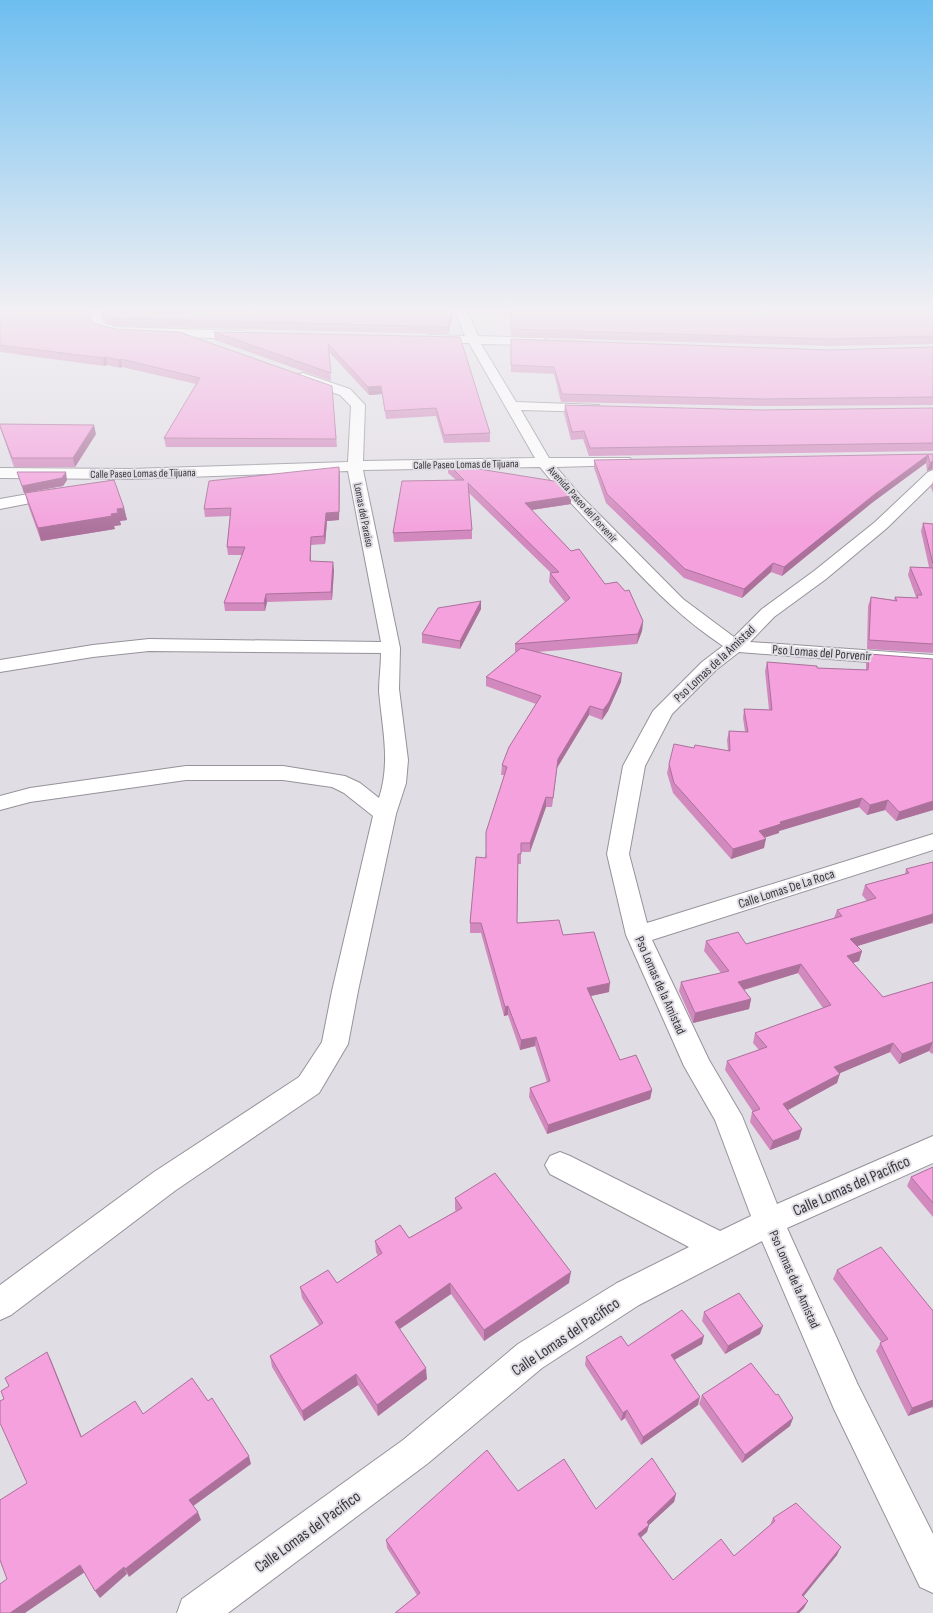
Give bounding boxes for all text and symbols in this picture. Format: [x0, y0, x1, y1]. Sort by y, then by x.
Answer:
street label: Calle Paseo Lomas de Tijuana [413, 457, 519, 472]
street label: Avenida Paseo del Porvenir [544, 463, 620, 545]
street label: Calle Paseo Lomas de Tijuana [90, 466, 196, 481]
street label: Lomas del Paraiso [351, 482, 376, 549]
street label: Pso Lomas de la Amistad [671, 622, 759, 706]
street label: Pso Lomas del Porvenir [772, 642, 872, 664]
street label: Calle Lomas De La Roca [736, 866, 836, 912]
street label: Pso Lomas de la Amistad [631, 934, 689, 1037]
street label: Calle Lomas del Pacífico [790, 1152, 913, 1221]
street label: Pso Lomas de la Amistad [765, 1228, 823, 1331]
street label: Calle Lomas del Pacífico [508, 1294, 624, 1380]
street label: Calle Lomas del Pacífico [251, 1487, 365, 1577]

